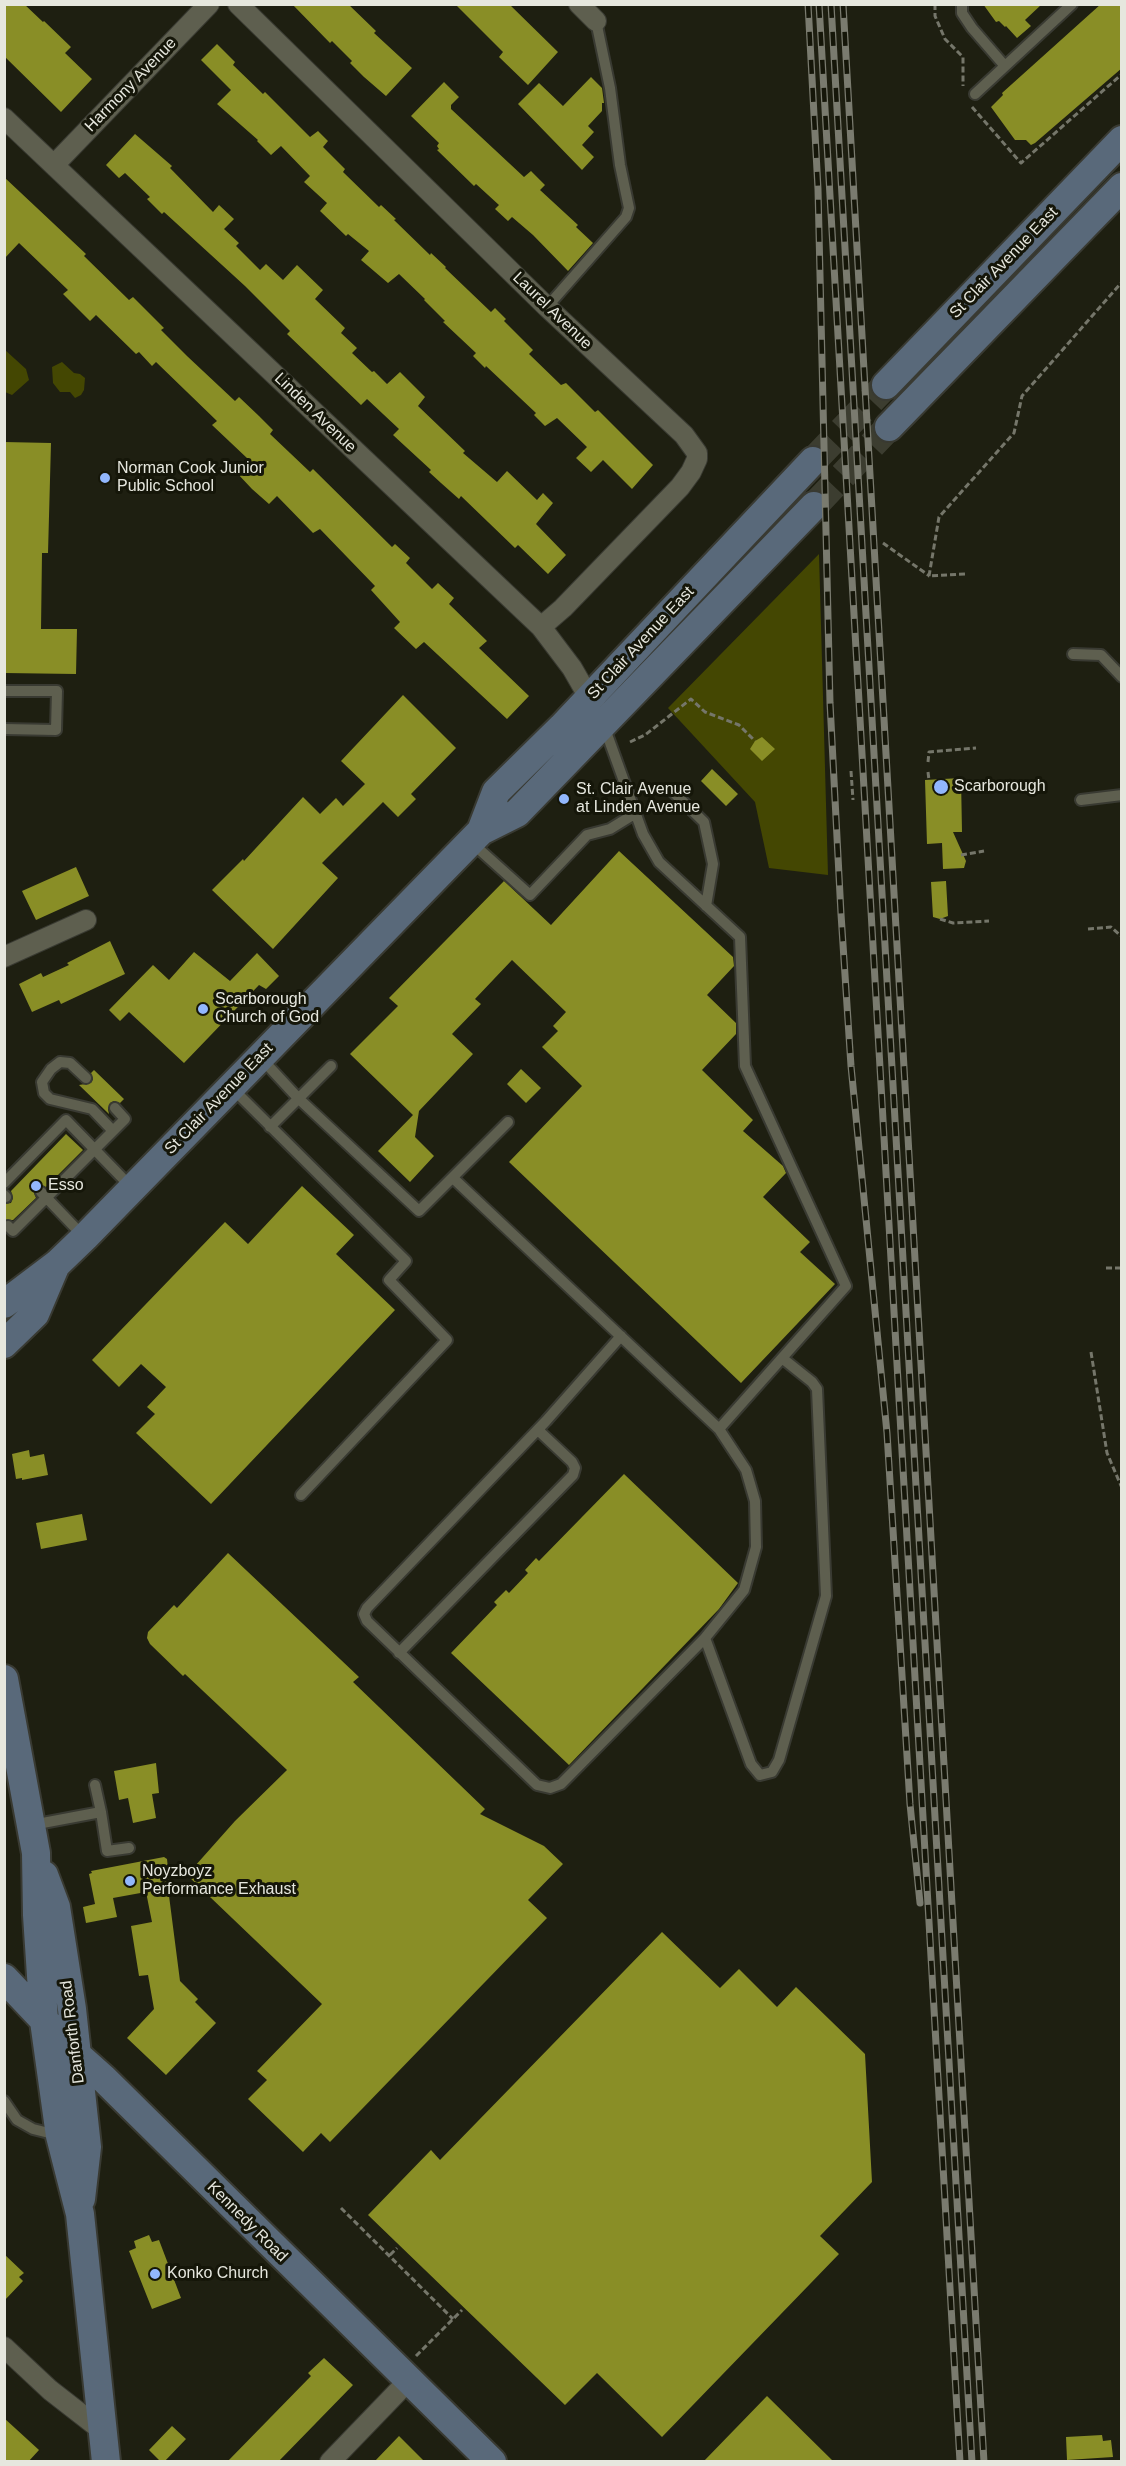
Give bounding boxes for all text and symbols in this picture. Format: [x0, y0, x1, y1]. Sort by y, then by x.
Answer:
street label: Harmony Avenue [81, 34, 181, 136]
street label: St Clair Avenue East [946, 203, 1062, 323]
street label: Laurel Avenue [508, 268, 596, 354]
street label: Linden Avenue [270, 369, 360, 457]
place label: Norman Cook Junior Public School [117, 459, 264, 497]
marker: Norman Cook Junior Public School [98, 471, 112, 485]
street label: St Clair Avenue East [584, 583, 698, 703]
place label: Scarborough [954, 777, 1046, 797]
marker: Scarborough [932, 778, 950, 796]
place label: St. Clair Avenue at Linden Avenue [576, 780, 700, 818]
marker: St. Clair Avenue at Linden Avenue [557, 792, 571, 806]
place label: Scarborough Church of God [215, 990, 319, 1028]
marker: Scarborough Church of God [196, 1002, 210, 1016]
street label: St Clair Avenue East [161, 1039, 277, 1159]
place label: Esso [48, 1176, 84, 1196]
marker: Esso [29, 1179, 43, 1193]
place label: Noyzboyz Performance Exhaust [142, 1862, 296, 1900]
marker: Noyzboyz Performance Exhaust [123, 1874, 137, 1888]
street label: Danforth Road [57, 1979, 89, 2085]
street label: Kennedy Road [203, 2178, 291, 2266]
place label: Konko Church [167, 2264, 268, 2284]
marker: Konko Church [148, 2267, 162, 2281]

